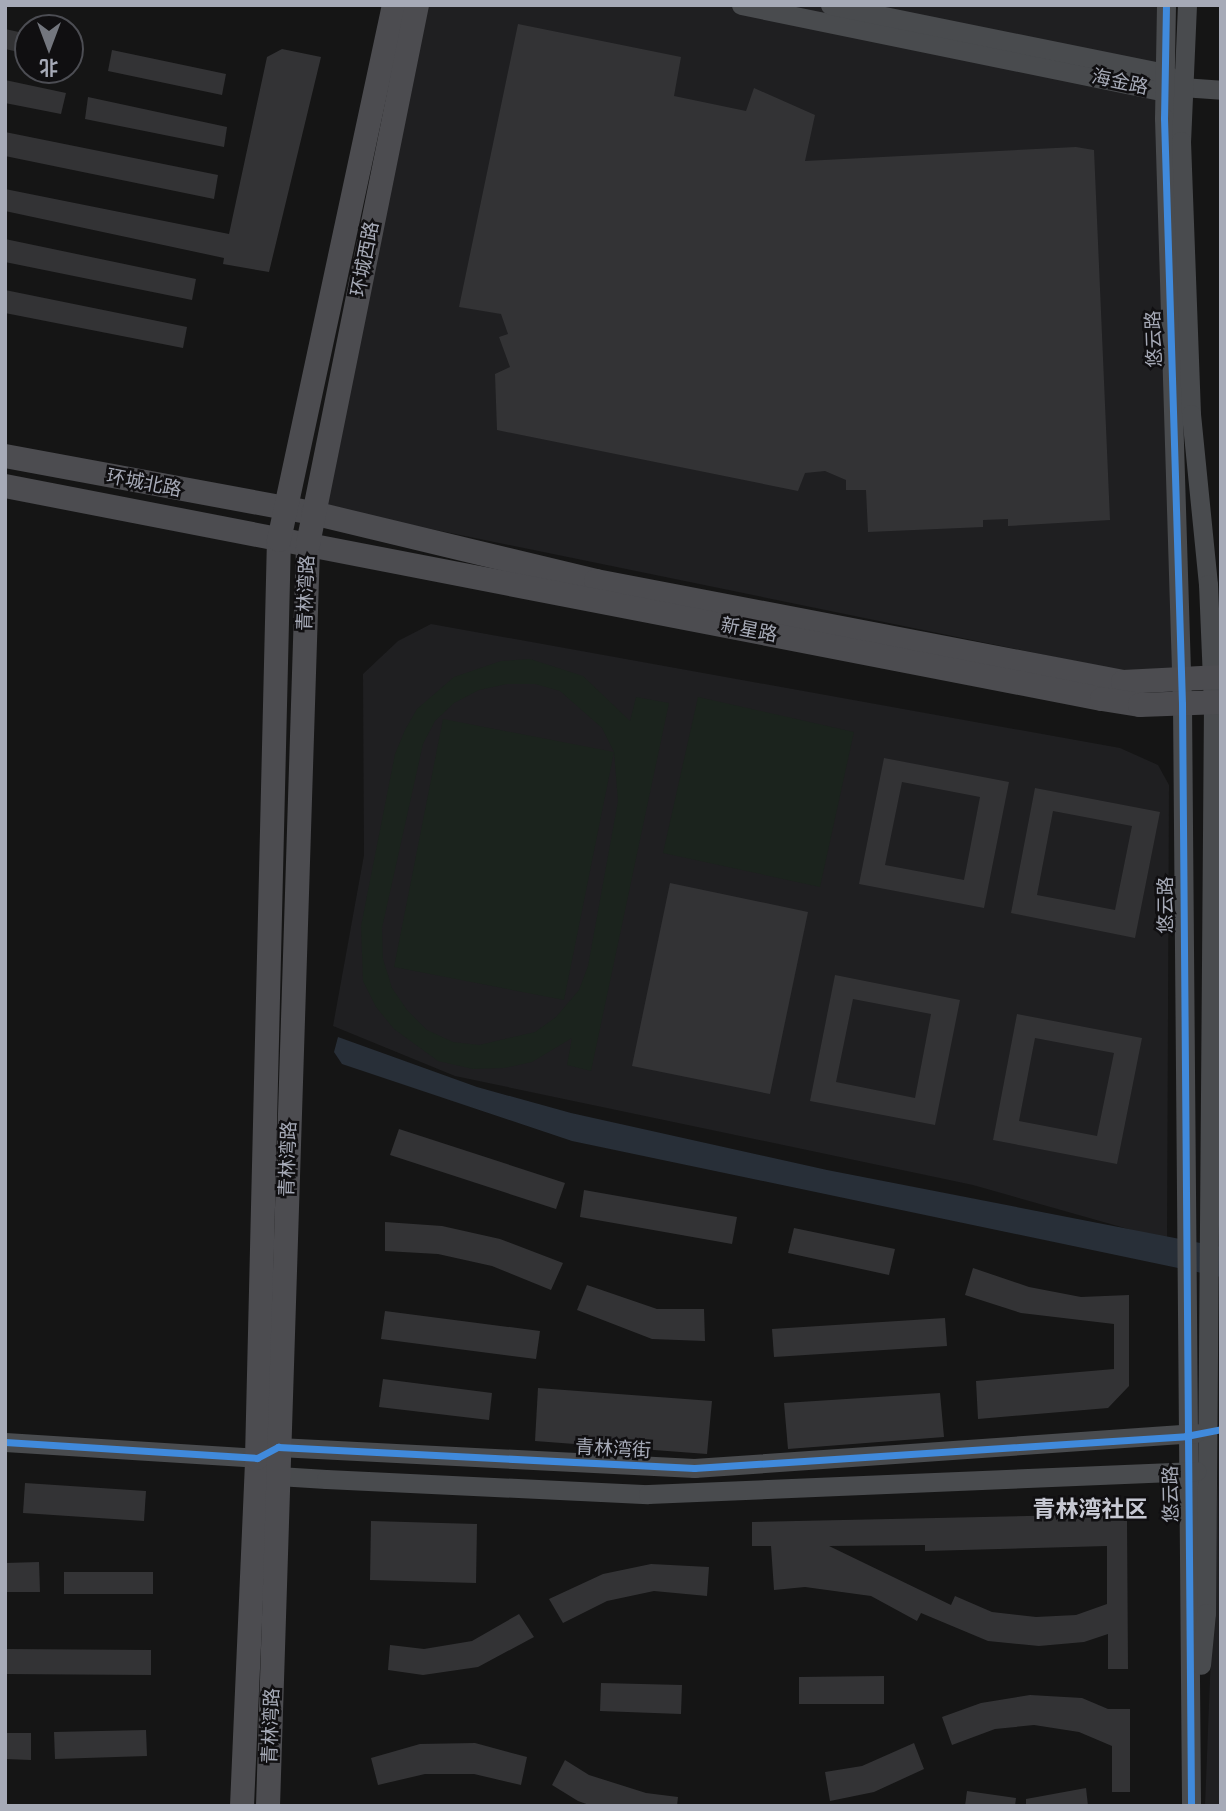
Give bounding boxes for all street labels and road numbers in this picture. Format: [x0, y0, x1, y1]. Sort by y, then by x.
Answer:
street label: 海金路 [1090, 65, 1150, 99]
street label: 环城西路 [347, 220, 383, 298]
street label: 悠云路 [1142, 310, 1166, 368]
street label: 环城北路 [105, 465, 183, 501]
street label: 青林湾路 [293, 555, 319, 631]
street label: 新星路 [719, 613, 779, 647]
street label: 悠云路 [1155, 877, 1177, 933]
street label: 青林湾路 [275, 1121, 301, 1197]
street label: 青林湾街 [574, 1436, 652, 1462]
street label: 悠云路 [1159, 1465, 1183, 1523]
street label: 青林湾路 [258, 1688, 284, 1764]

